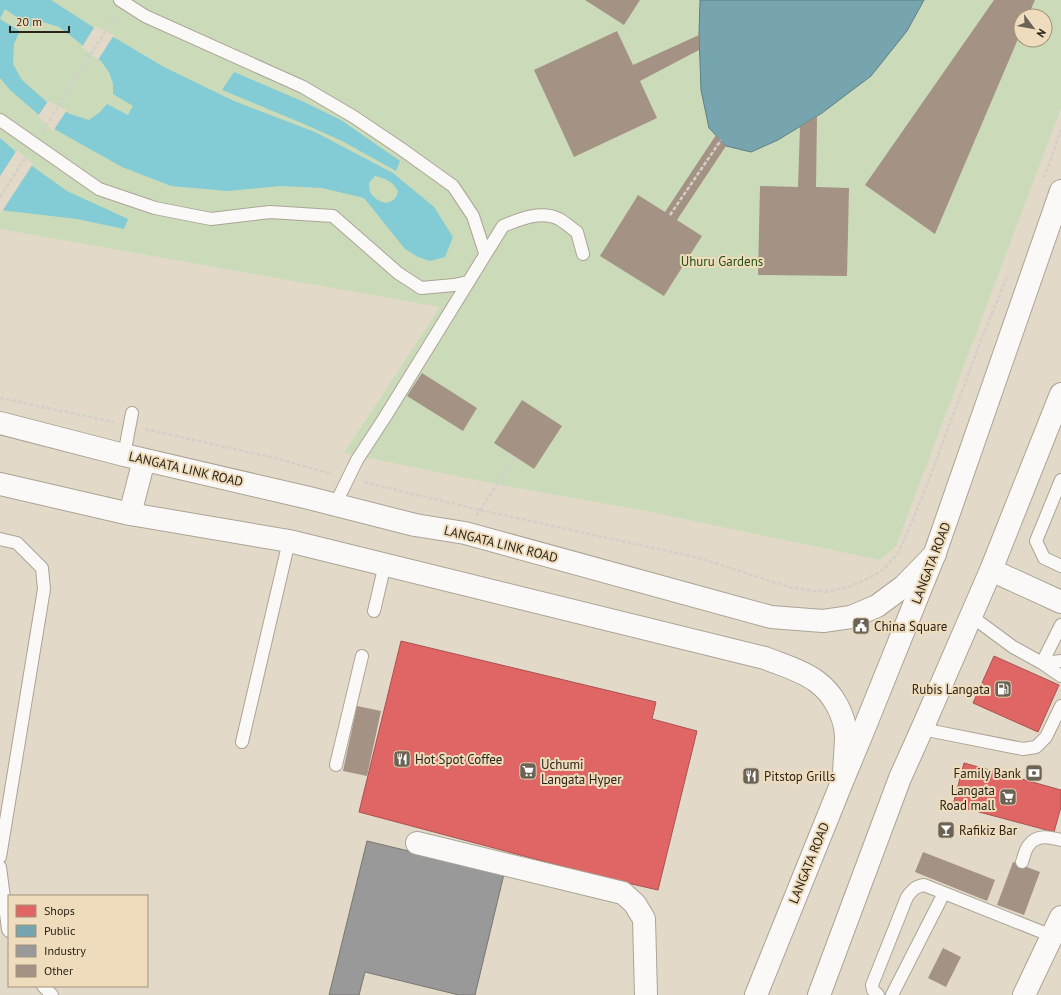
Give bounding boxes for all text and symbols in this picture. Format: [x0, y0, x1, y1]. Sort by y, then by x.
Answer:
scale bar [10, 8, 69, 34]
north arrow [1013, 8, 1053, 48]
text: 20 m [16, 14, 42, 29]
text: N [1034, 27, 1049, 40]
park label: Uhuru Gardens [681, 253, 763, 270]
street label: LANGATA LINK ROAD [127, 448, 245, 490]
street label: LANGATA ROAD [908, 520, 954, 606]
street label: LANGATA LINK ROAD [442, 522, 560, 566]
public building icon: China Square [851, 616, 871, 636]
place label: China Square [874, 618, 947, 635]
fuel station icon: Rubis Langata [993, 679, 1013, 699]
place label: Rubis Langata [912, 681, 990, 698]
restaurant icon: Hot Spot Coffee [392, 749, 412, 769]
place label: Hot Spot Coffee [415, 751, 502, 768]
place label: Uchumi Langata Hyper [541, 756, 622, 788]
supermarket icon: Uchumi Langata Hyper [518, 761, 538, 781]
bank icon: Family Bank [1024, 763, 1044, 783]
place label: Family Bank [954, 765, 1022, 782]
restaurant icon: Pitstop Grills [741, 766, 761, 786]
place label: Pitstop Grills [764, 768, 835, 785]
place label: Langata Road mall [939, 782, 995, 814]
supermarket icon: Langata Road mall [998, 787, 1018, 807]
street label: LANGATA ROAD [785, 820, 833, 906]
bar icon: Rafikiz Bar [936, 820, 956, 840]
place label: Rafikiz Bar [959, 822, 1018, 839]
legend [8, 895, 148, 987]
text: Shops [44, 903, 75, 918]
text: Public [44, 923, 76, 938]
text: Industry [44, 943, 86, 958]
text: Other [44, 963, 73, 978]

